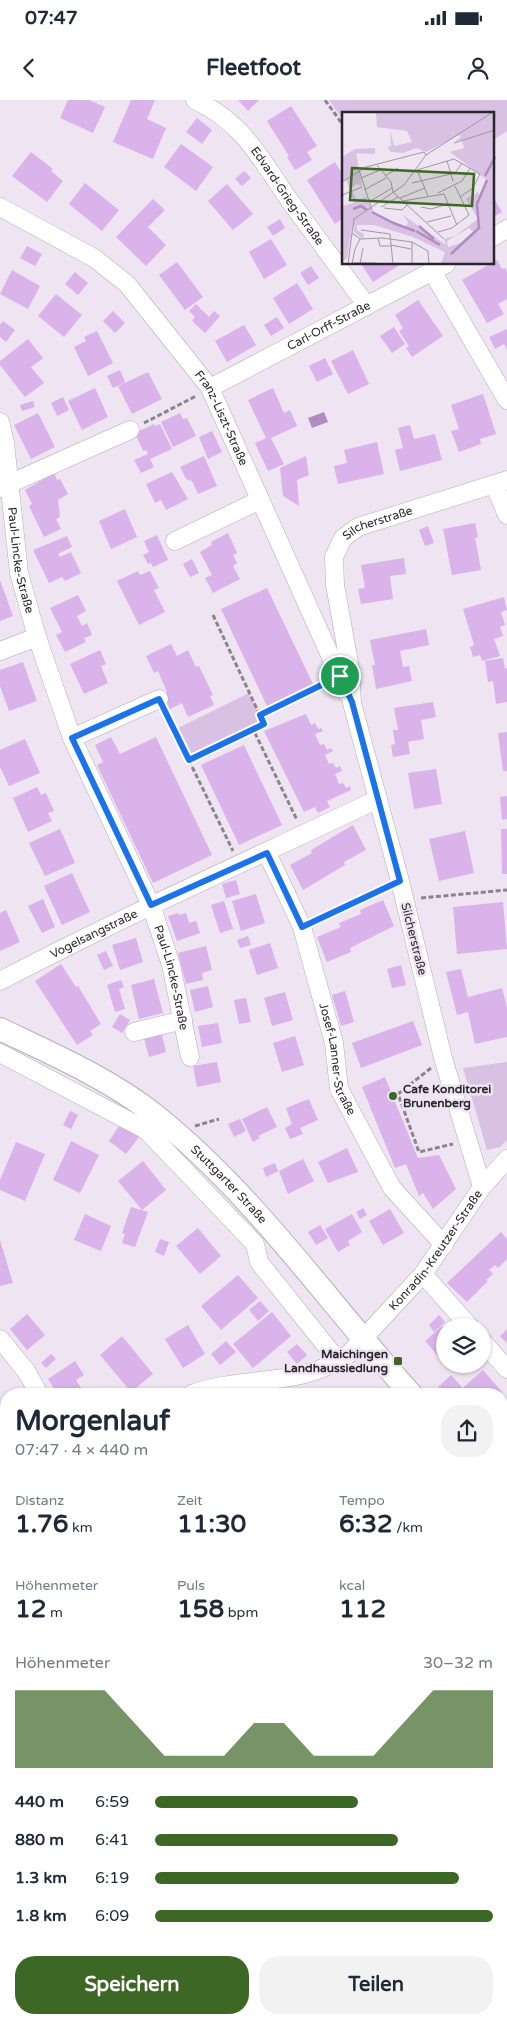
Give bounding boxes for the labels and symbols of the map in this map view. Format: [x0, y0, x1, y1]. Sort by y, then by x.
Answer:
inset map [342, 112, 494, 265]
street label: Edvard-Grieg-Straße [248, 144, 327, 248]
street label: Carl-Orff-Straße [285, 298, 373, 353]
street label: Franz-Liszt-Straße [192, 368, 251, 468]
street label: Silcherstraße [340, 503, 414, 543]
street label: Paul-Lincke-Straße [5, 506, 37, 615]
pin [319, 655, 361, 697]
street label: Silcherstraße [398, 901, 430, 977]
street label: Vogelsangstraße [48, 906, 140, 961]
street label: Paul-Lincke-Straße [151, 923, 191, 1031]
street label: Josef-Lanner-Straße [316, 1001, 359, 1118]
place label: Cafe Konditorei Brunenberg [403, 1082, 491, 1111]
marker: Cafe Konditorei Brunenberg [387, 1090, 399, 1102]
street label: Stuttgarter Straße [188, 1142, 270, 1226]
street label: Konradin-Kreutzer-Straße [386, 1187, 485, 1313]
place label: Maichingen Landhaussiedlung [284, 1347, 388, 1376]
marker: Maichingen Landhaussiedlung [392, 1355, 404, 1367]

